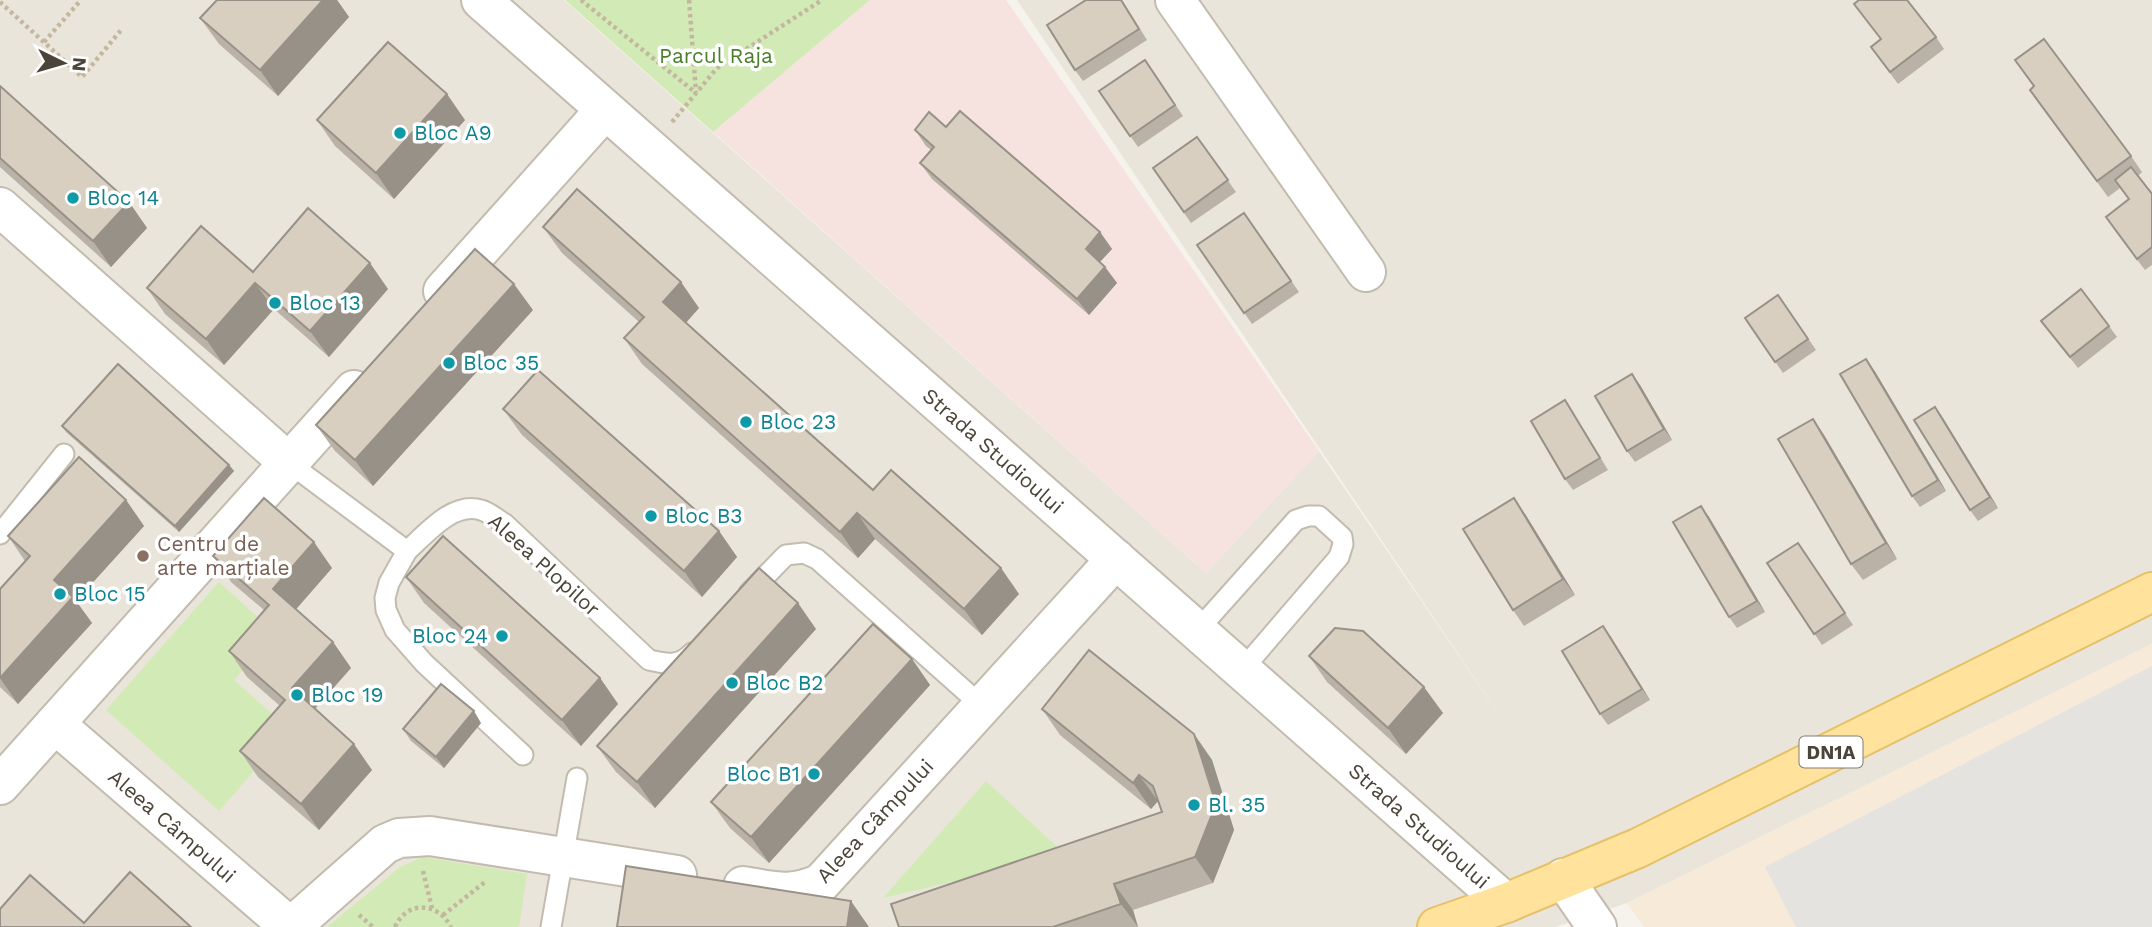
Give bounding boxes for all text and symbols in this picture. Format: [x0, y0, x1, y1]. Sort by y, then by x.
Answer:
north arrow [28, 28, 98, 98]
park label: Parcul Raja [659, 43, 773, 68]
text: N [67, 56, 92, 72]
place label: Bloc A9 [414, 120, 492, 145]
marker: Bloc A9 [392, 125, 408, 141]
place label: Bloc 14 [87, 185, 159, 210]
marker: Bloc 14 [65, 190, 81, 206]
place label: Bloc 13 [289, 290, 361, 315]
marker: Bloc 13 [267, 295, 283, 311]
place label: Bloc 35 [463, 350, 539, 375]
marker: Bloc 35 [441, 355, 457, 371]
street label: Strada Studioului [918, 383, 1069, 519]
place label: Bloc 23 [760, 409, 836, 434]
marker: Bloc 23 [738, 414, 754, 430]
place label: Bloc B3 [665, 503, 743, 528]
street label: Aleea Plopilor [483, 508, 606, 621]
marker: Bloc B3 [643, 508, 659, 524]
place label: Centru de arte marțiale [157, 531, 290, 580]
marker: Centru de arte marțiale [135, 548, 151, 564]
place label: Bloc 15 [74, 581, 146, 606]
marker: Bloc 15 [52, 586, 68, 602]
place label: Bloc 24 [412, 623, 488, 648]
marker: Bloc 24 [494, 628, 510, 644]
place label: Bloc B2 [746, 670, 824, 695]
marker: Bloc B2 [724, 675, 740, 691]
place label: Bloc 19 [311, 682, 383, 707]
marker: Bloc 19 [289, 687, 305, 703]
road number: DN1A [1800, 736, 1862, 768]
street label: Aleea Câmpului [811, 753, 939, 888]
street label: Strada Studioului [1344, 758, 1495, 894]
place label: Bloc B1 [726, 761, 800, 786]
street label: Aleea Câmpului [104, 764, 241, 888]
marker: Bloc B1 [806, 766, 822, 782]
place label: Bl. 35 [1208, 792, 1265, 817]
marker: Bl. 35 [1186, 797, 1202, 813]

